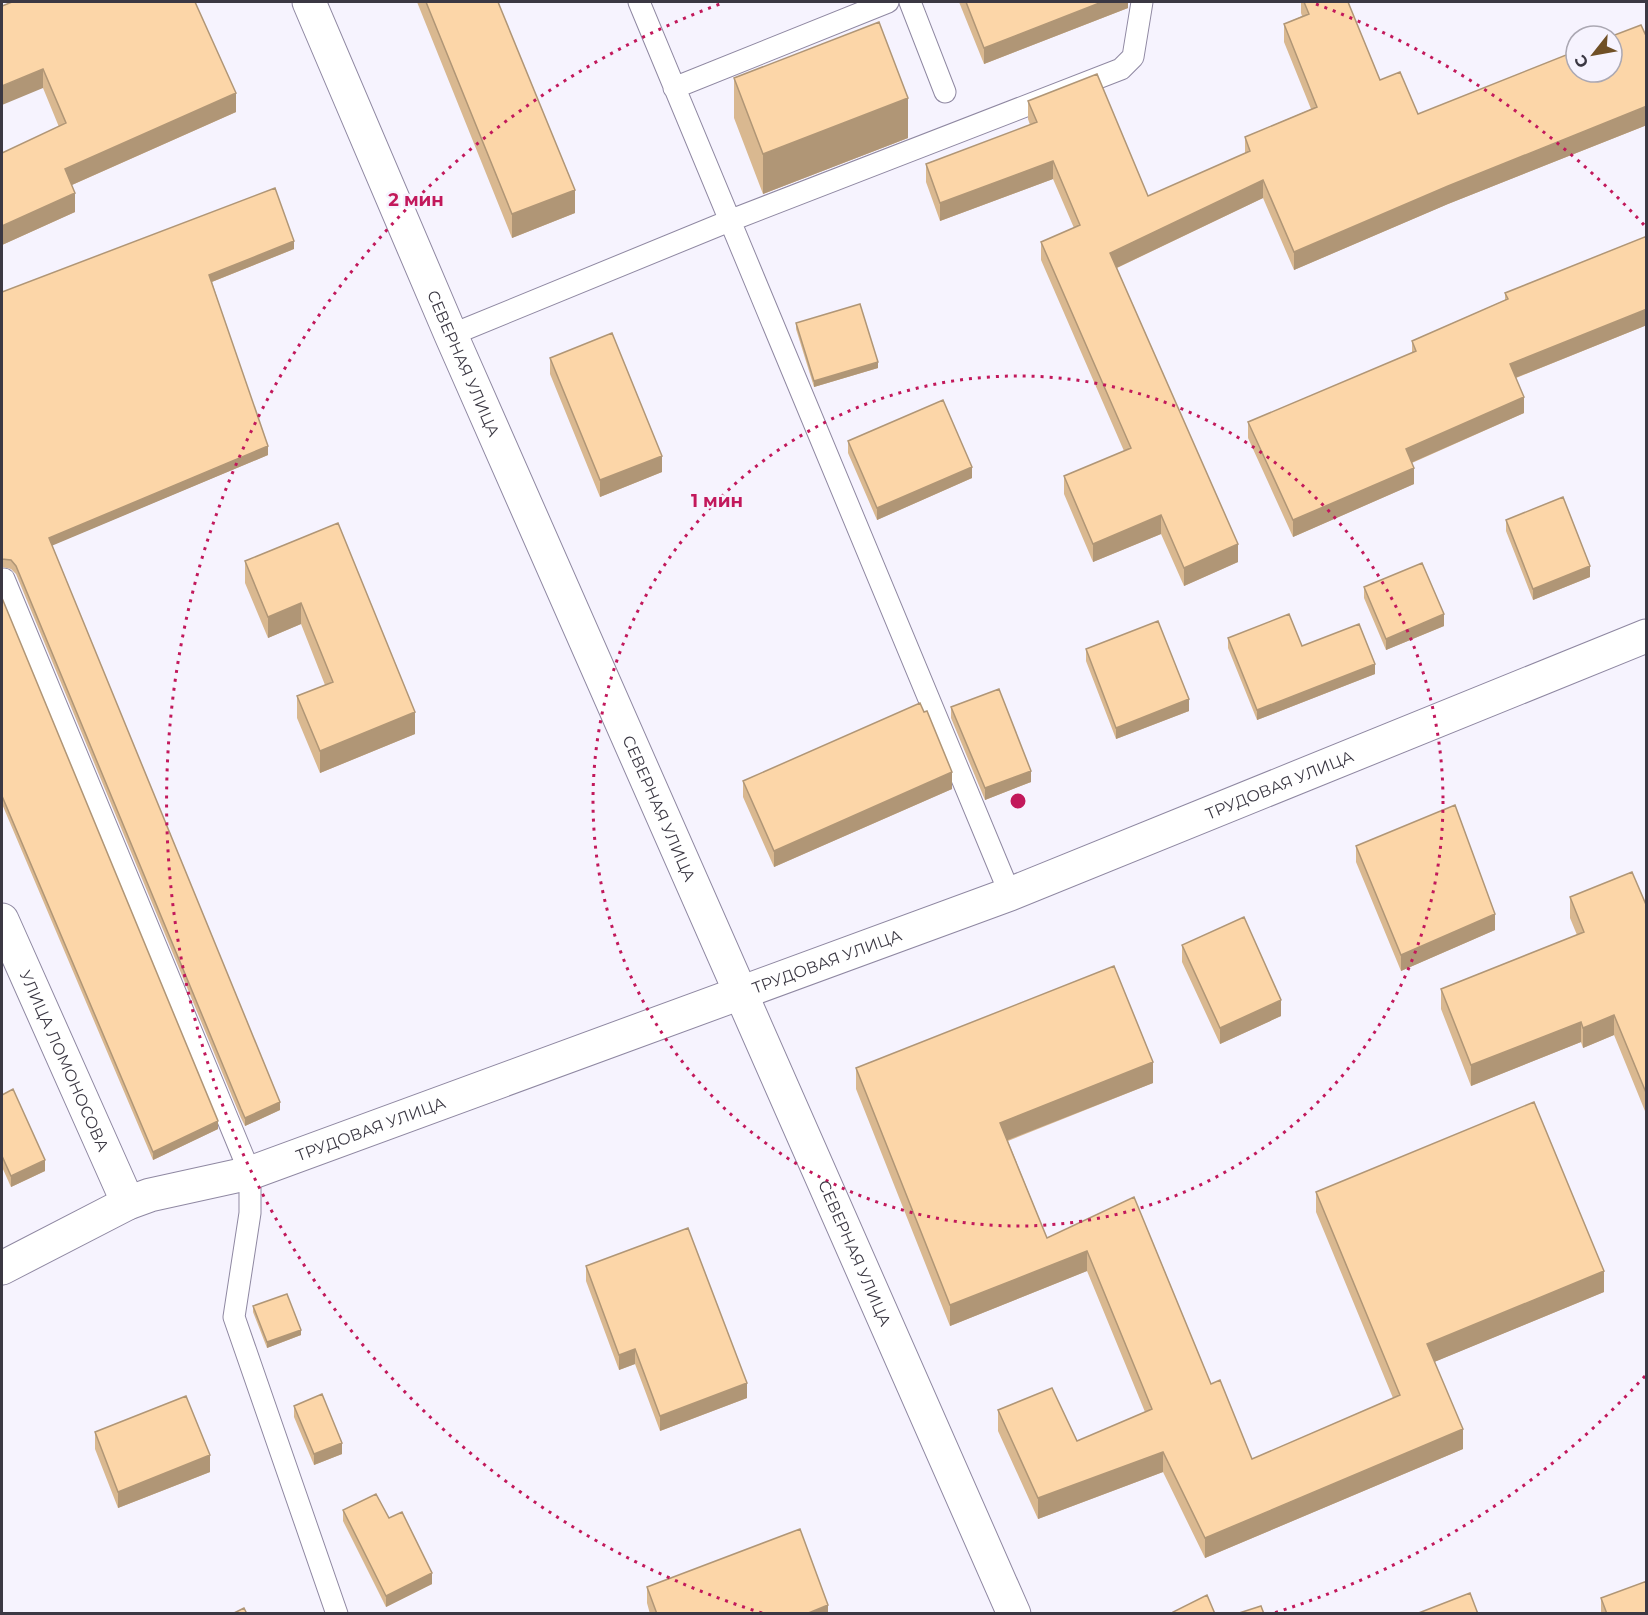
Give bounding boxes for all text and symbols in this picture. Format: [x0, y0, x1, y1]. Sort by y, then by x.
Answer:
north arrow [1564, 24, 1624, 84]
text: С [1570, 51, 1593, 71]
text: 2 мин [388, 189, 444, 211]
street label: СЕВЕРНАЯ УЛИЦА [424, 287, 504, 439]
text: 1 мин [691, 490, 743, 512]
street label: СЕВЕРНАЯ УЛИЦА [619, 732, 700, 884]
street label: ТРУДОВАЯ УЛИЦА [1203, 746, 1356, 823]
centre of rings [1008, 791, 1028, 811]
street label: ТРУДОВАЯ УЛИЦА [749, 925, 904, 997]
street label: УЛИЦА ЛОМОНОСОВА [16, 967, 113, 1154]
street label: ТРУДОВАЯ УЛИЦА [293, 1093, 448, 1165]
street label: СЕВЕРНАЯ УЛИЦА [815, 1177, 896, 1329]

